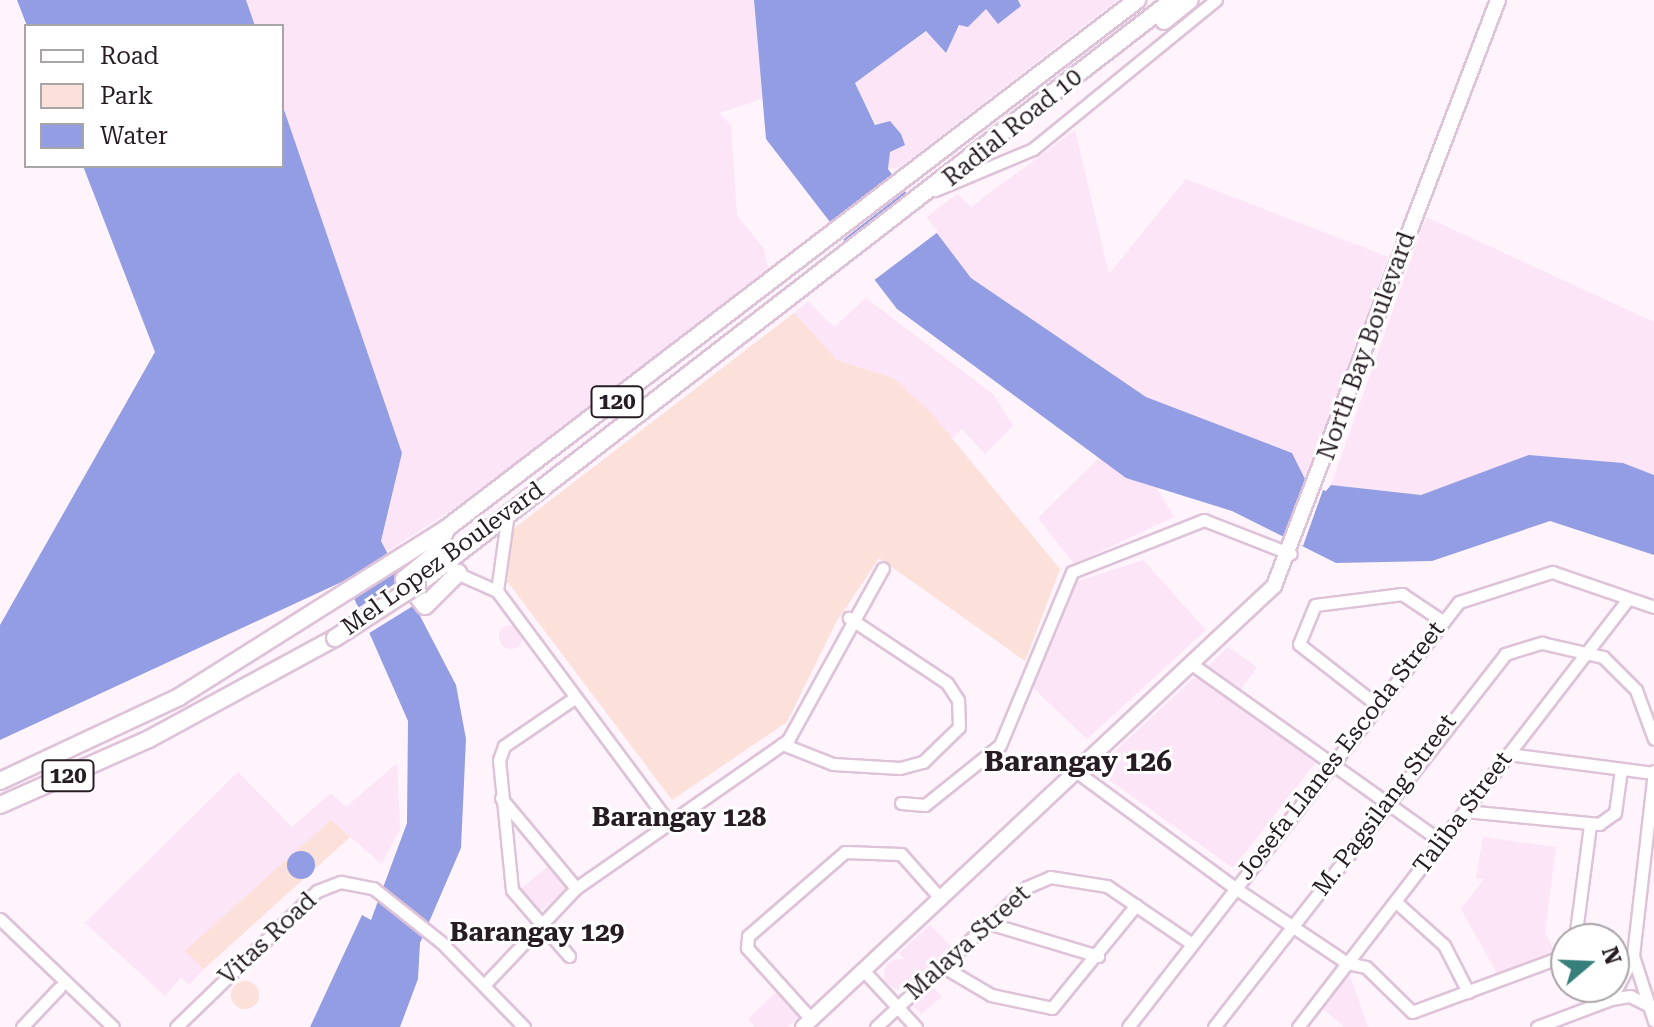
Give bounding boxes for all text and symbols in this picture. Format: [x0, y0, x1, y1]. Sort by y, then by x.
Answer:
legend [24, 24, 284, 168]
text: Road [100, 42, 159, 70]
street label: Radial Road 10 [938, 63, 1088, 193]
text: Park [100, 82, 153, 110]
text: Water [100, 122, 168, 150]
street label: North Bay Boulevard [1312, 228, 1422, 464]
road number: 120 [589, 384, 645, 420]
street label: Mel Lopez Boulevard [336, 476, 550, 642]
street label: Josefa Llanes Escoda Street [1231, 616, 1451, 886]
street label: M. Pagsilang Street [1307, 709, 1463, 901]
district label: Barangay 126 [984, 745, 1172, 779]
street label: Taliba Street [1408, 746, 1518, 880]
road number: 120 [40, 758, 96, 794]
district label: Barangay 128 [592, 802, 766, 834]
street label: Malaya Street [900, 880, 1036, 1006]
street label: Vitas Road [213, 887, 323, 991]
district label: Barangay 129 [450, 917, 624, 949]
north arrow [1550, 923, 1630, 1003]
text: N [1597, 944, 1626, 968]

